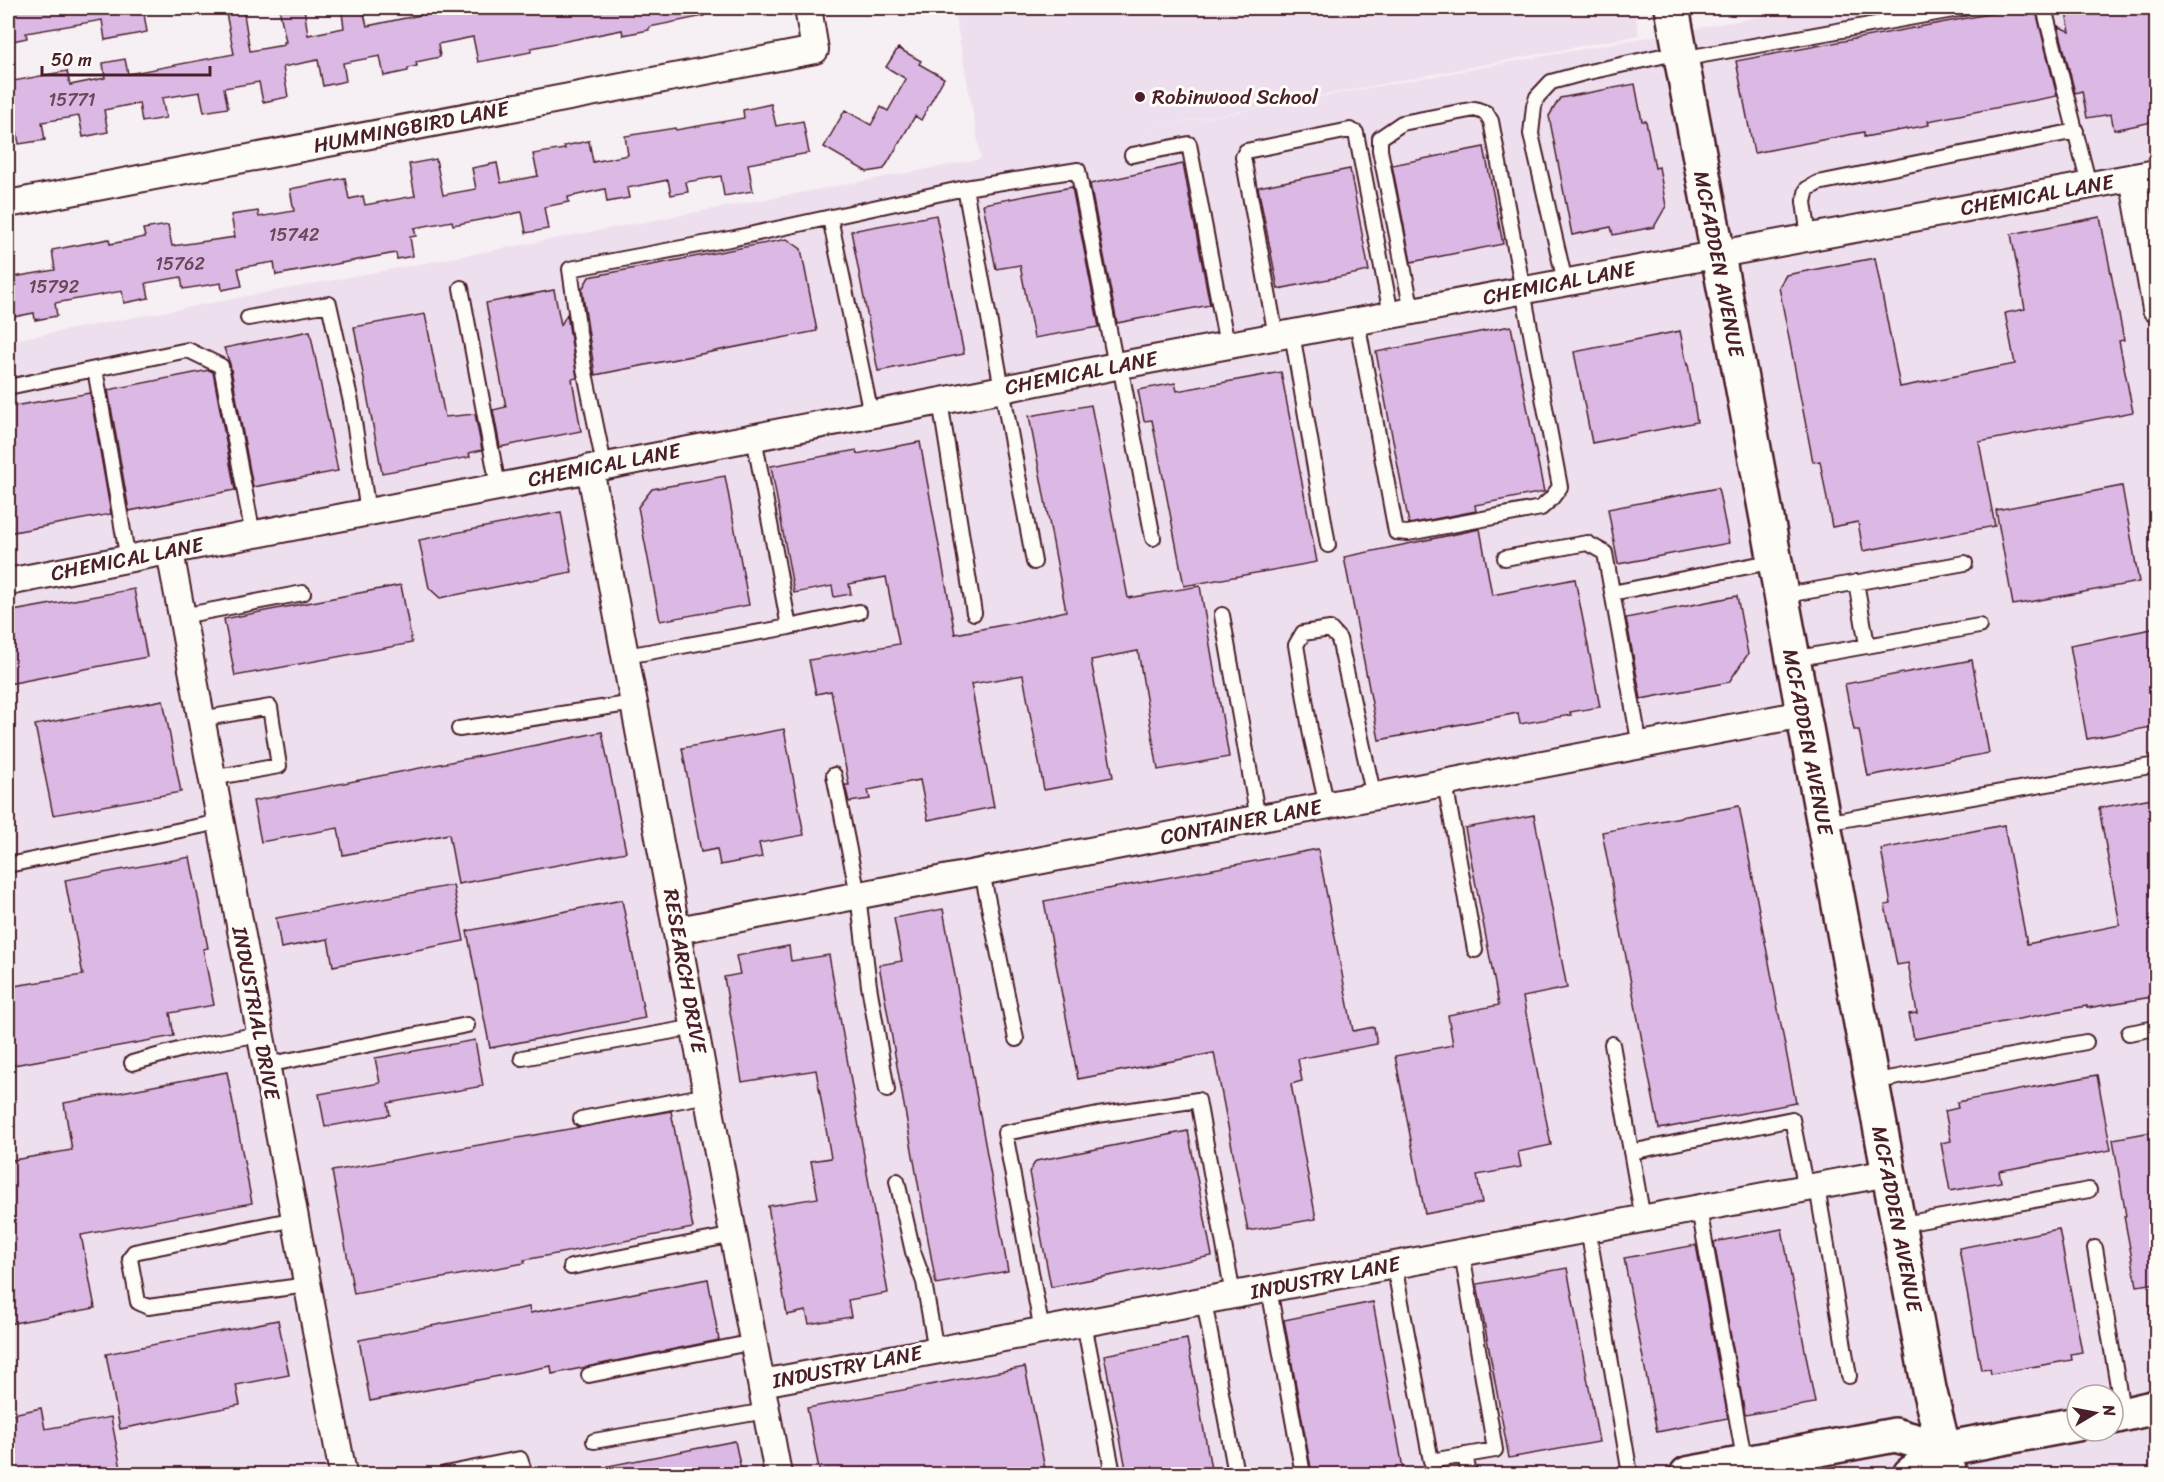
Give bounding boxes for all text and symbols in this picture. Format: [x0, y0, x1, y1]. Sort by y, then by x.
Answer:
scale bar [42, 39, 210, 77]
text: 50 m [51, 44, 92, 76]
place label: Robinwood School [1152, 78, 1319, 116]
house number: 15771 [49, 84, 96, 116]
street label: HUMMINGBIRD LANE [310, 89, 513, 165]
marker: Robinwood School [1133, 90, 1147, 104]
street label: CHEMICAL LANE [1958, 163, 2118, 227]
street label: MCFADDEN AVENUE [1682, 168, 1756, 362]
house number: 15742 [269, 219, 319, 251]
house number: 15762 [155, 248, 205, 280]
street label: CHEMICAL LANE [1479, 249, 1640, 316]
house number: 15792 [29, 271, 79, 303]
street label: CHEMICAL LANE [1001, 339, 1162, 406]
street label: CHEMICAL LANE [524, 431, 685, 498]
street label: CHEMICAL LANE [47, 525, 208, 592]
street label: MCFADDEN AVENUE [1771, 646, 1845, 840]
street label: CONTAINER LANE [1157, 787, 1326, 856]
street label: RESEARCH DRIVE [652, 886, 718, 1058]
street label: INDUSTRIAL DRIVE [220, 922, 292, 1104]
street label: MCFADDEN AVENUE [1860, 1123, 1934, 1317]
street label: INDUSTRY LANE [1246, 1245, 1404, 1311]
street label: INDUSTRY LANE [768, 1334, 926, 1400]
north arrow [2065, 1383, 2125, 1443]
text: N [2094, 1402, 2125, 1419]

